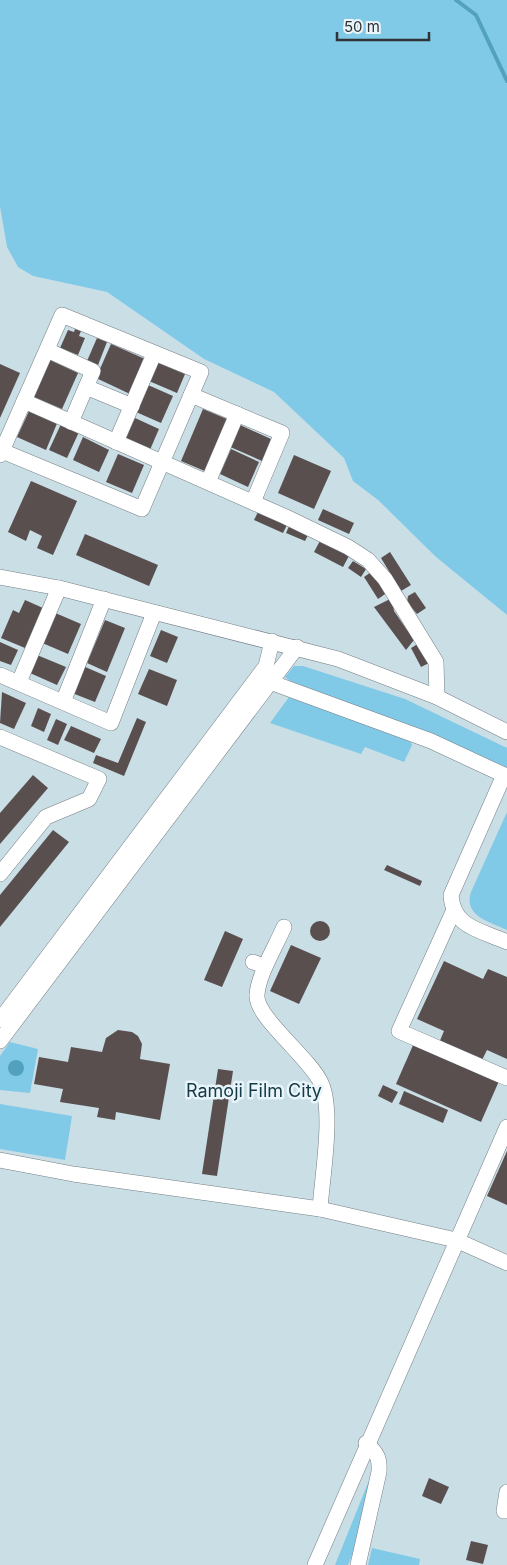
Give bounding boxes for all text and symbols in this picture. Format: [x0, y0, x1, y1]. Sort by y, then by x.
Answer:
scale bar [337, 10, 430, 42]
text: 50 m [344, 17, 380, 36]
park label: Ramoji Film City [186, 1080, 322, 1101]

